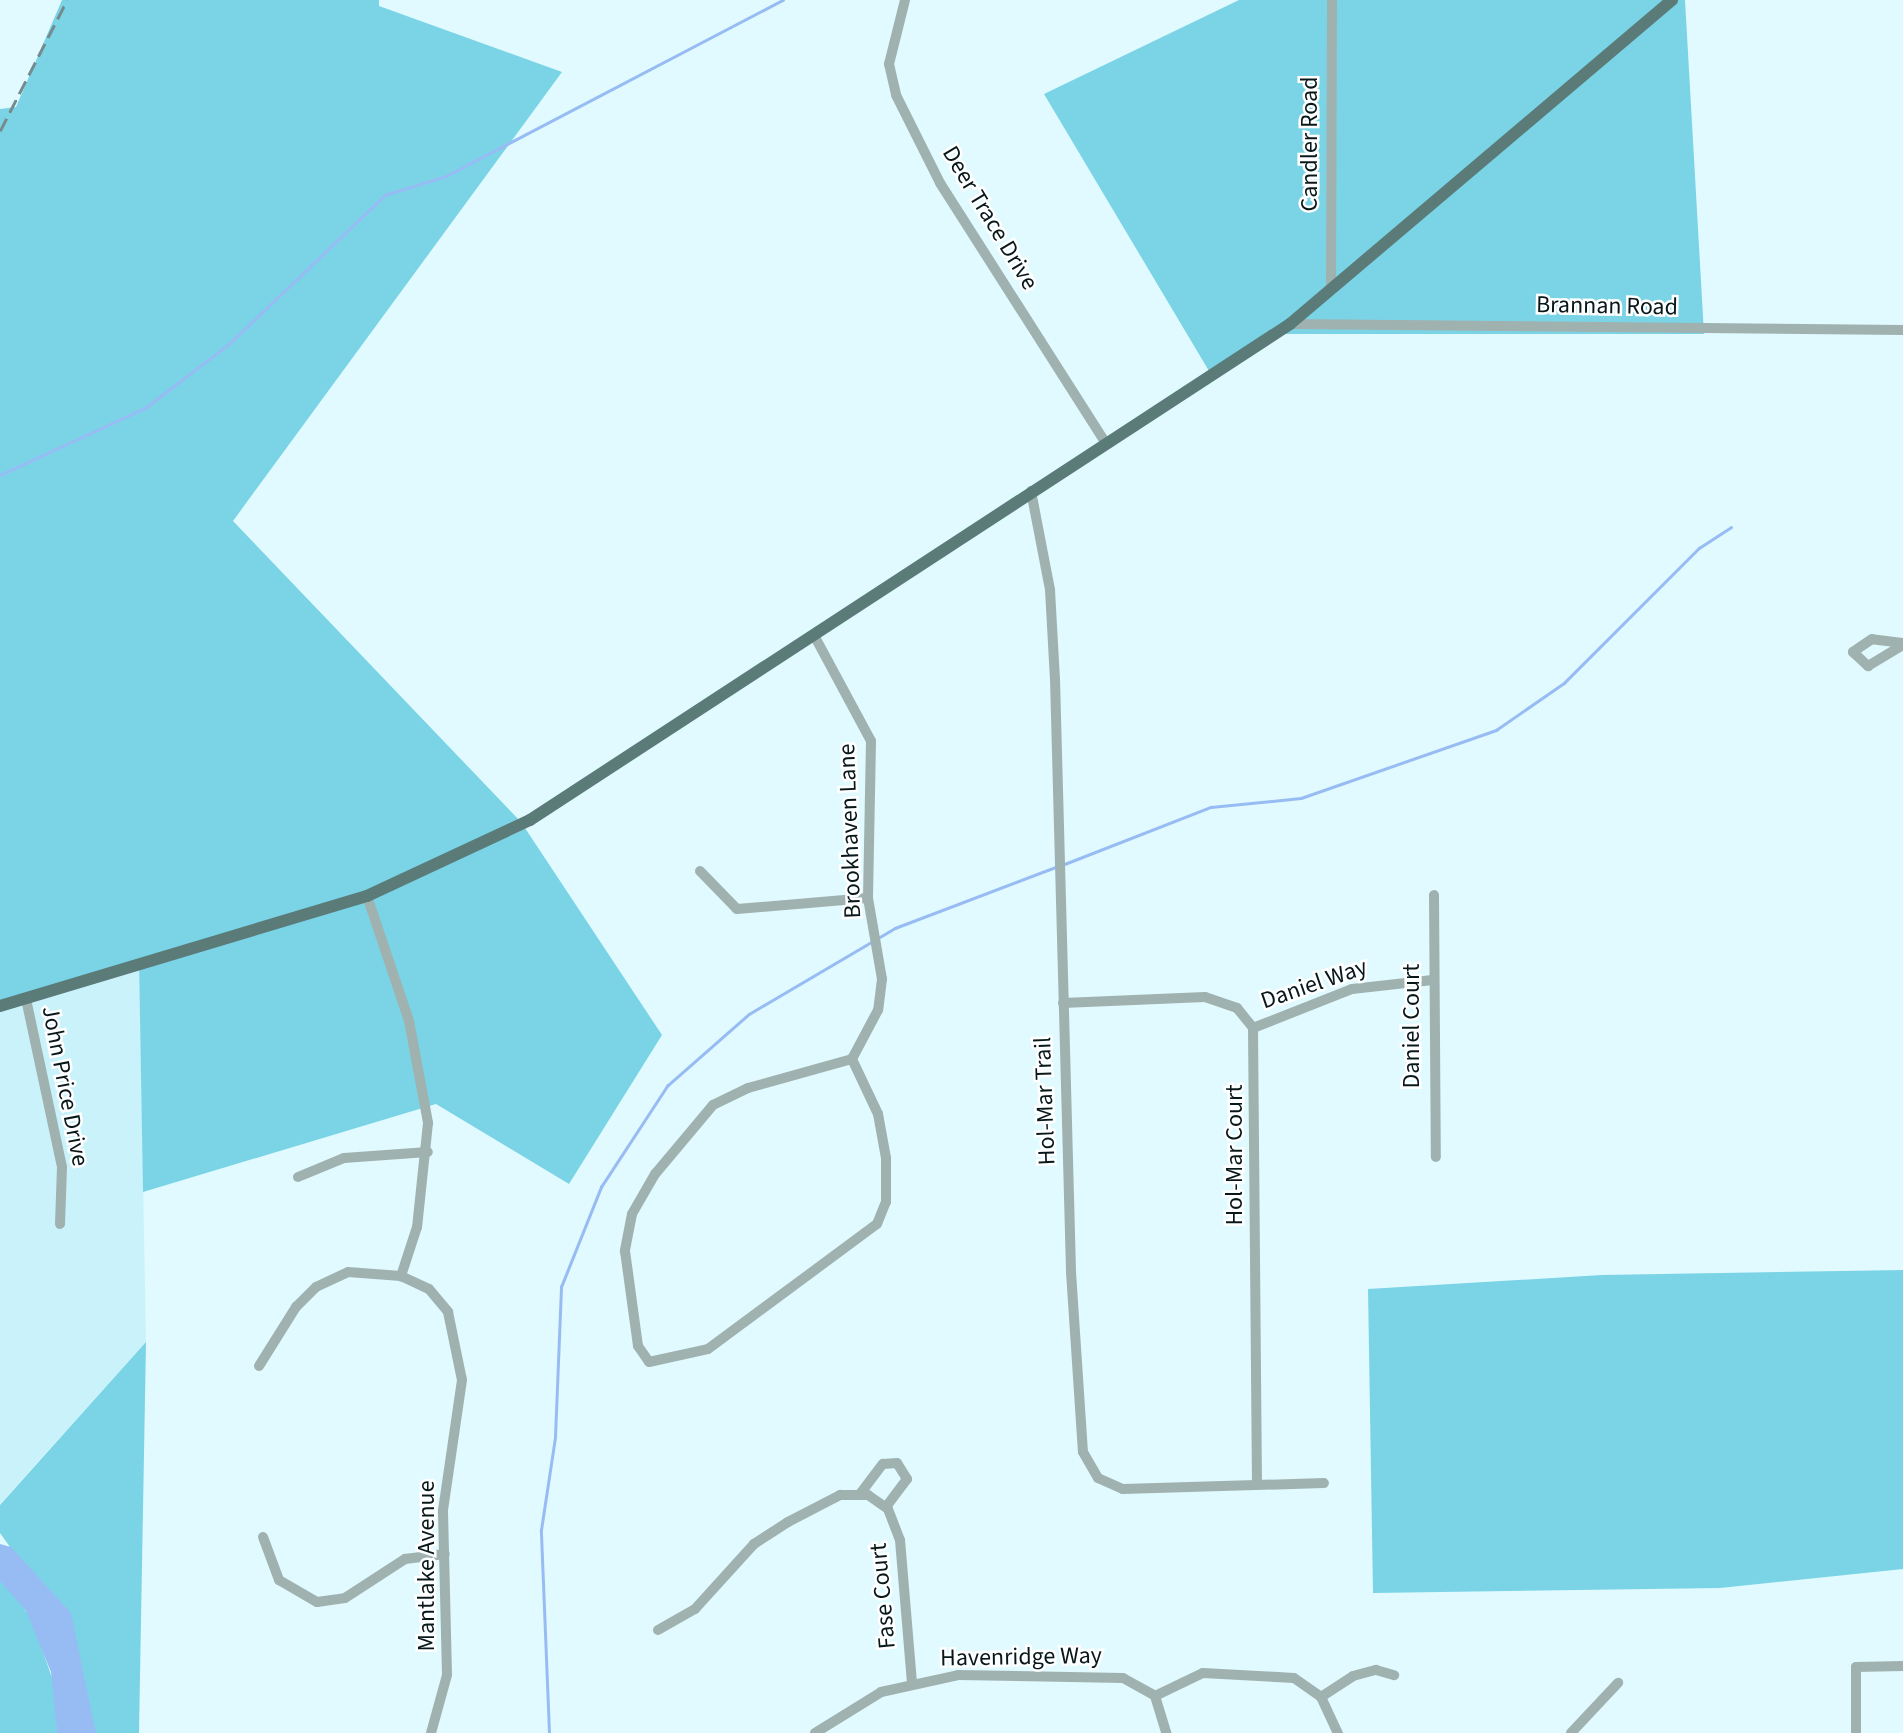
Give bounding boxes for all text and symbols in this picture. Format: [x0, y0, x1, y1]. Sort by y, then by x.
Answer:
street label: Candler Road [1296, 77, 1324, 211]
street label: Deer Trace Drive [936, 141, 1044, 295]
street label: Brannan Road [1536, 290, 1678, 322]
street label: Brookhaven Lane [833, 743, 867, 919]
street label: Daniel Way [1257, 952, 1371, 1016]
street label: Daniel Court [1398, 964, 1426, 1088]
street label: John Price Drive [35, 1004, 95, 1168]
street label: Hol-Mar Trail [1028, 1036, 1062, 1166]
street label: Hol-Mar Court [1221, 1084, 1249, 1226]
street label: Mantlake Avenue [413, 1480, 441, 1652]
street label: Fase Court [864, 1542, 902, 1650]
street label: Havenridge Way [940, 1641, 1102, 1673]

